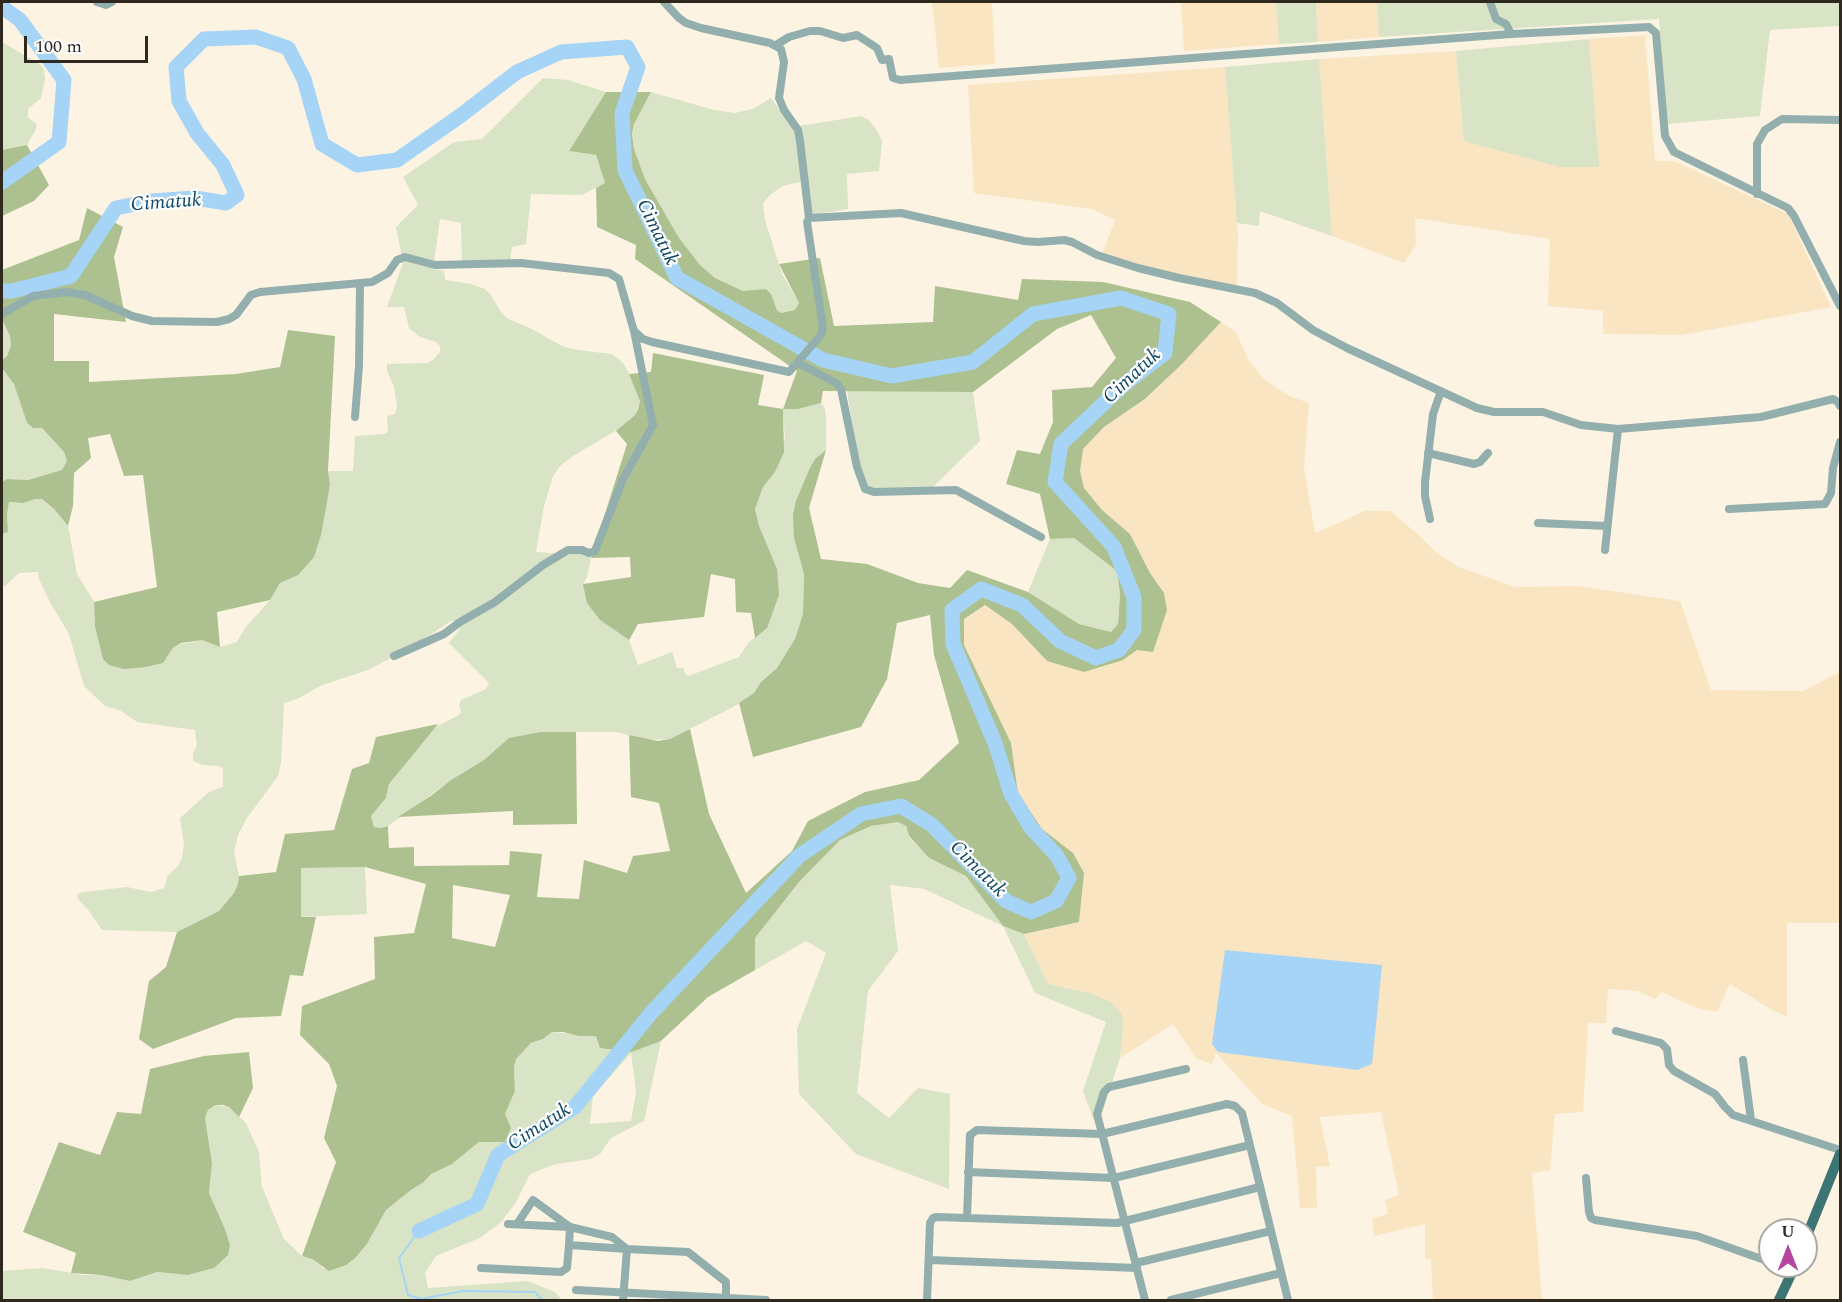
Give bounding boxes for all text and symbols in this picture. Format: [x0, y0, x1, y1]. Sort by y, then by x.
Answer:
scale bar [27, 24, 152, 62]
text: 100 m [35, 33, 82, 60]
water label: Cimatuk [130, 190, 202, 218]
water label: Cimatuk [630, 196, 682, 270]
water label: Cimatuk [1099, 344, 1167, 410]
water label: Cimatuk [944, 837, 1010, 903]
water label: Cimatuk [504, 1099, 576, 1157]
north arrow [1758, 1218, 1818, 1278]
text: U [1781, 1220, 1795, 1244]

